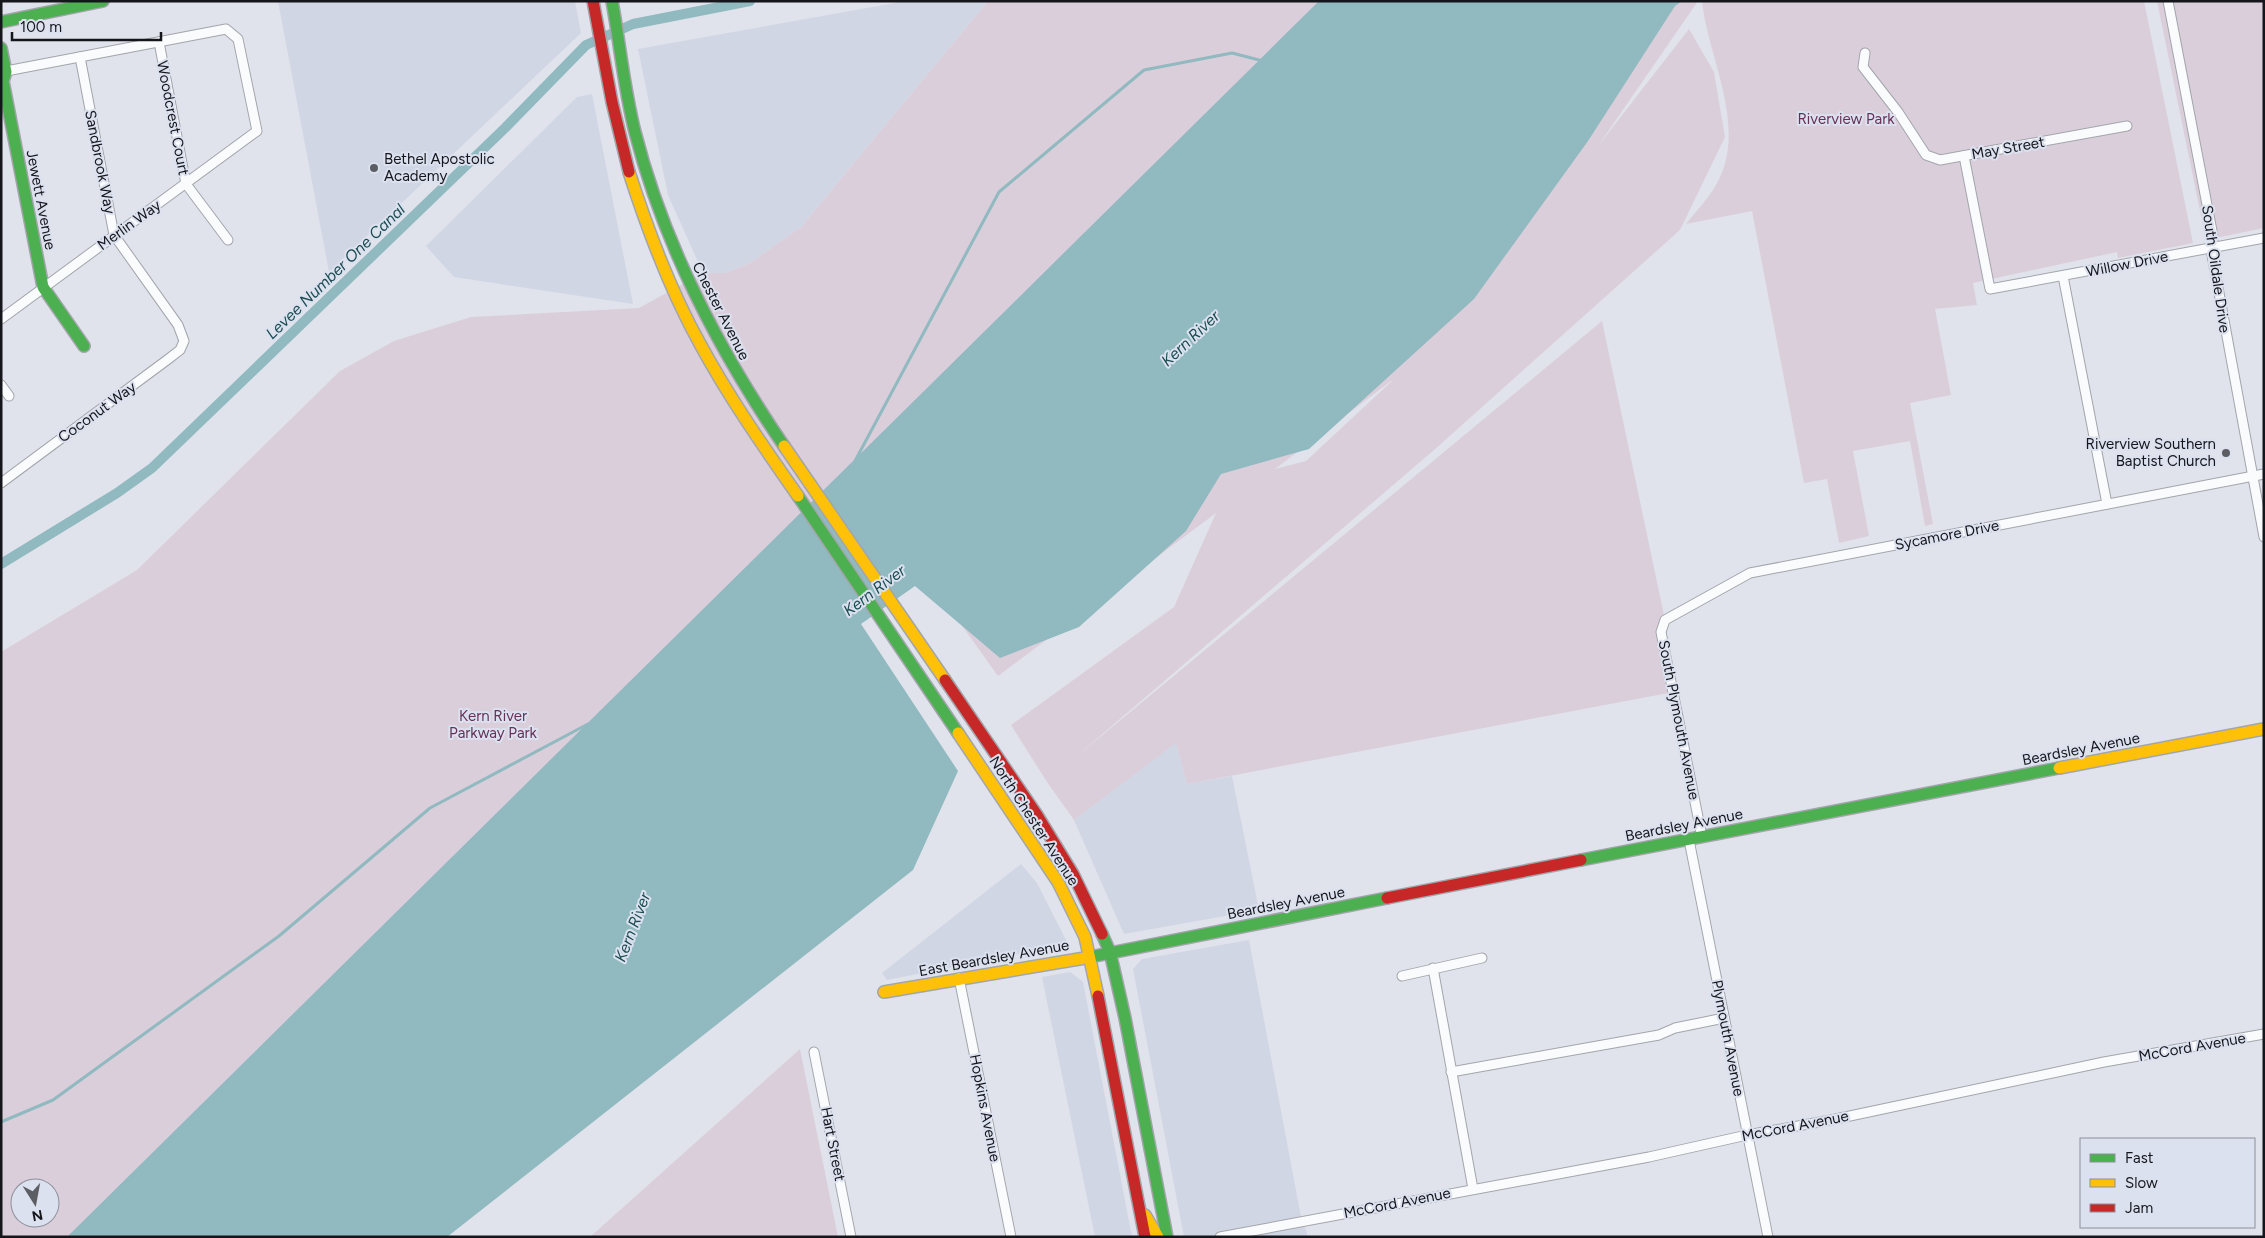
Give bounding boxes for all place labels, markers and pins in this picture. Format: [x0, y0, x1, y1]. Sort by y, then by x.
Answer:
place label: Bethel Apostolic Academy [384, 150, 495, 185]
marker: Bethel Apostolic Academy [368, 162, 380, 174]
place label: Riverview Southern Baptist Church [2086, 435, 2216, 470]
marker: Riverview Southern Baptist Church [2220, 447, 2232, 459]

